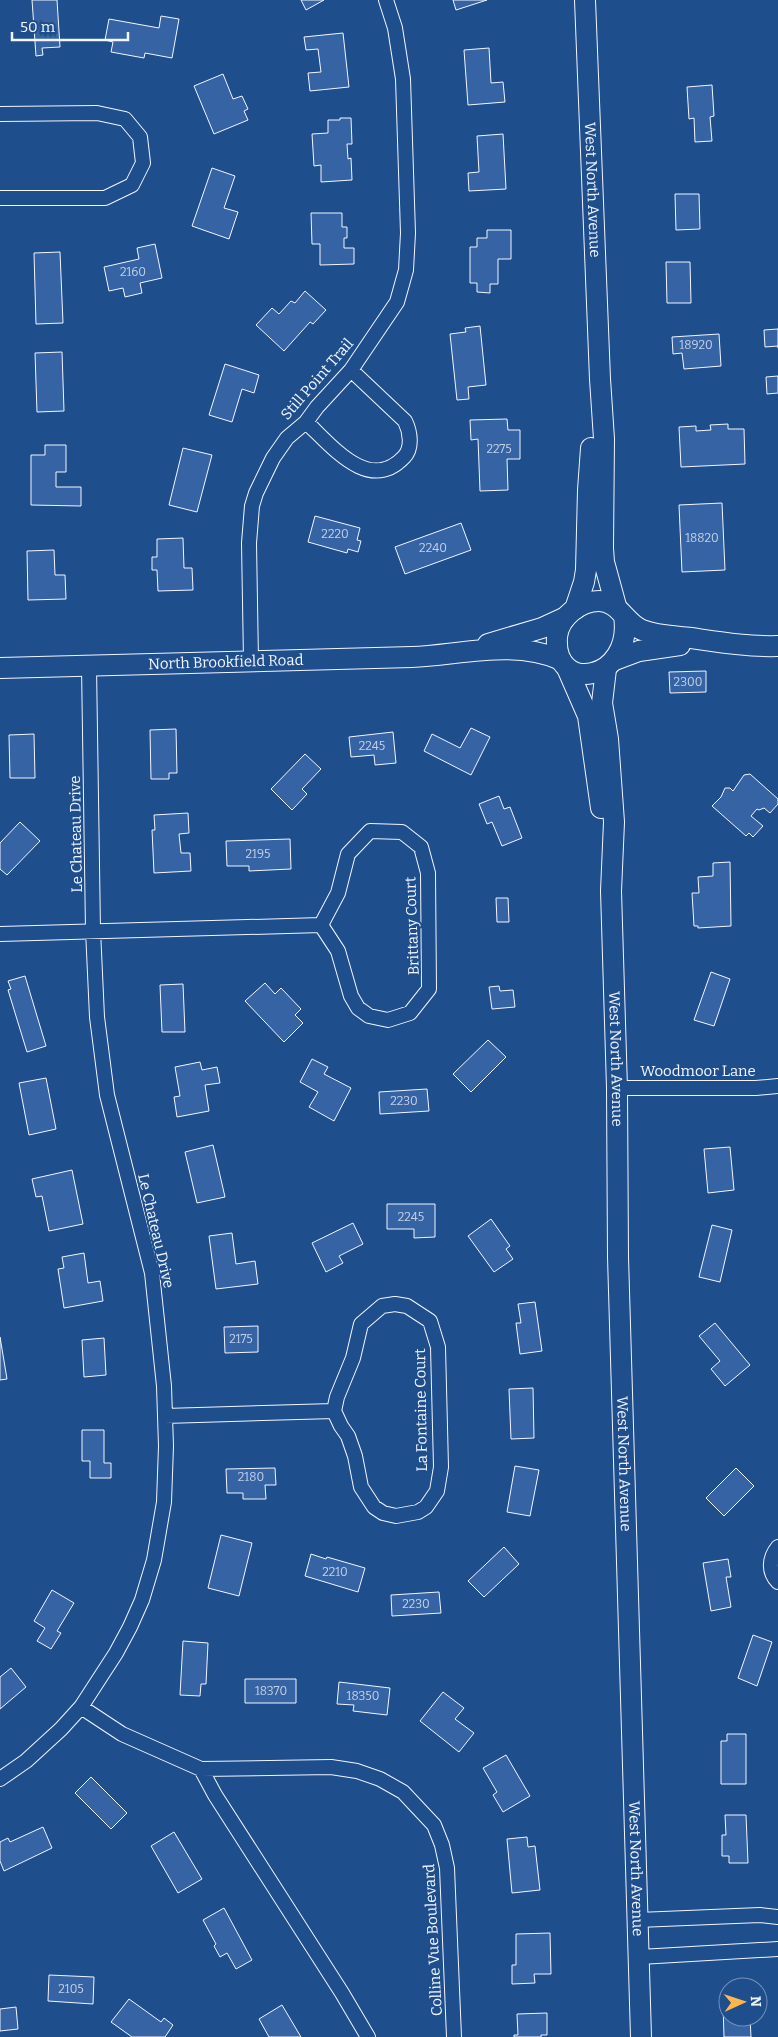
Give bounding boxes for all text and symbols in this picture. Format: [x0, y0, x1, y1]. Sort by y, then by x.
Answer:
scale bar [12, 10, 129, 42]
text: 50 m [20, 18, 56, 36]
street label: West North Avenue [581, 122, 604, 258]
house number: 2160 [120, 265, 146, 279]
street label: Still Point Trail [277, 335, 357, 423]
house number: 18920 [679, 338, 713, 352]
house number: 2275 [486, 442, 512, 456]
house number: 2220 [321, 527, 349, 541]
house number: 18820 [685, 531, 719, 545]
house number: 2240 [419, 541, 447, 555]
street label: North Brookfield Road [148, 651, 304, 673]
house number: 2300 [674, 675, 702, 689]
house number: 2245 [359, 739, 385, 753]
street label: Le Chateau Drive [66, 775, 86, 893]
house number: 2195 [246, 847, 270, 861]
street label: Brittany Court [401, 876, 423, 975]
street label: West North Avenue [605, 991, 626, 1127]
street label: Woodmoor Lane [640, 1062, 756, 1080]
house number: 2230 [390, 1094, 418, 1108]
street label: Le Chateau Drive [134, 1172, 178, 1290]
house number: 2245 [398, 1210, 424, 1224]
house number: 2175 [229, 1332, 253, 1346]
street label: La Fontaine Court [411, 1348, 431, 1472]
street label: West North Avenue [613, 1396, 635, 1532]
house number: 2180 [238, 1470, 264, 1484]
house number: 2210 [322, 1565, 348, 1579]
house number: 2230 [402, 1597, 430, 1611]
house number: 18370 [255, 1684, 287, 1698]
house number: 18350 [347, 1689, 379, 1703]
street label: West North Avenue [625, 1801, 647, 1937]
street label: Colline Vue Boulevard [420, 1863, 446, 2017]
north arrow [718, 1977, 768, 2027]
house number: 2105 [58, 1982, 84, 1996]
text: N [747, 1996, 764, 2007]

